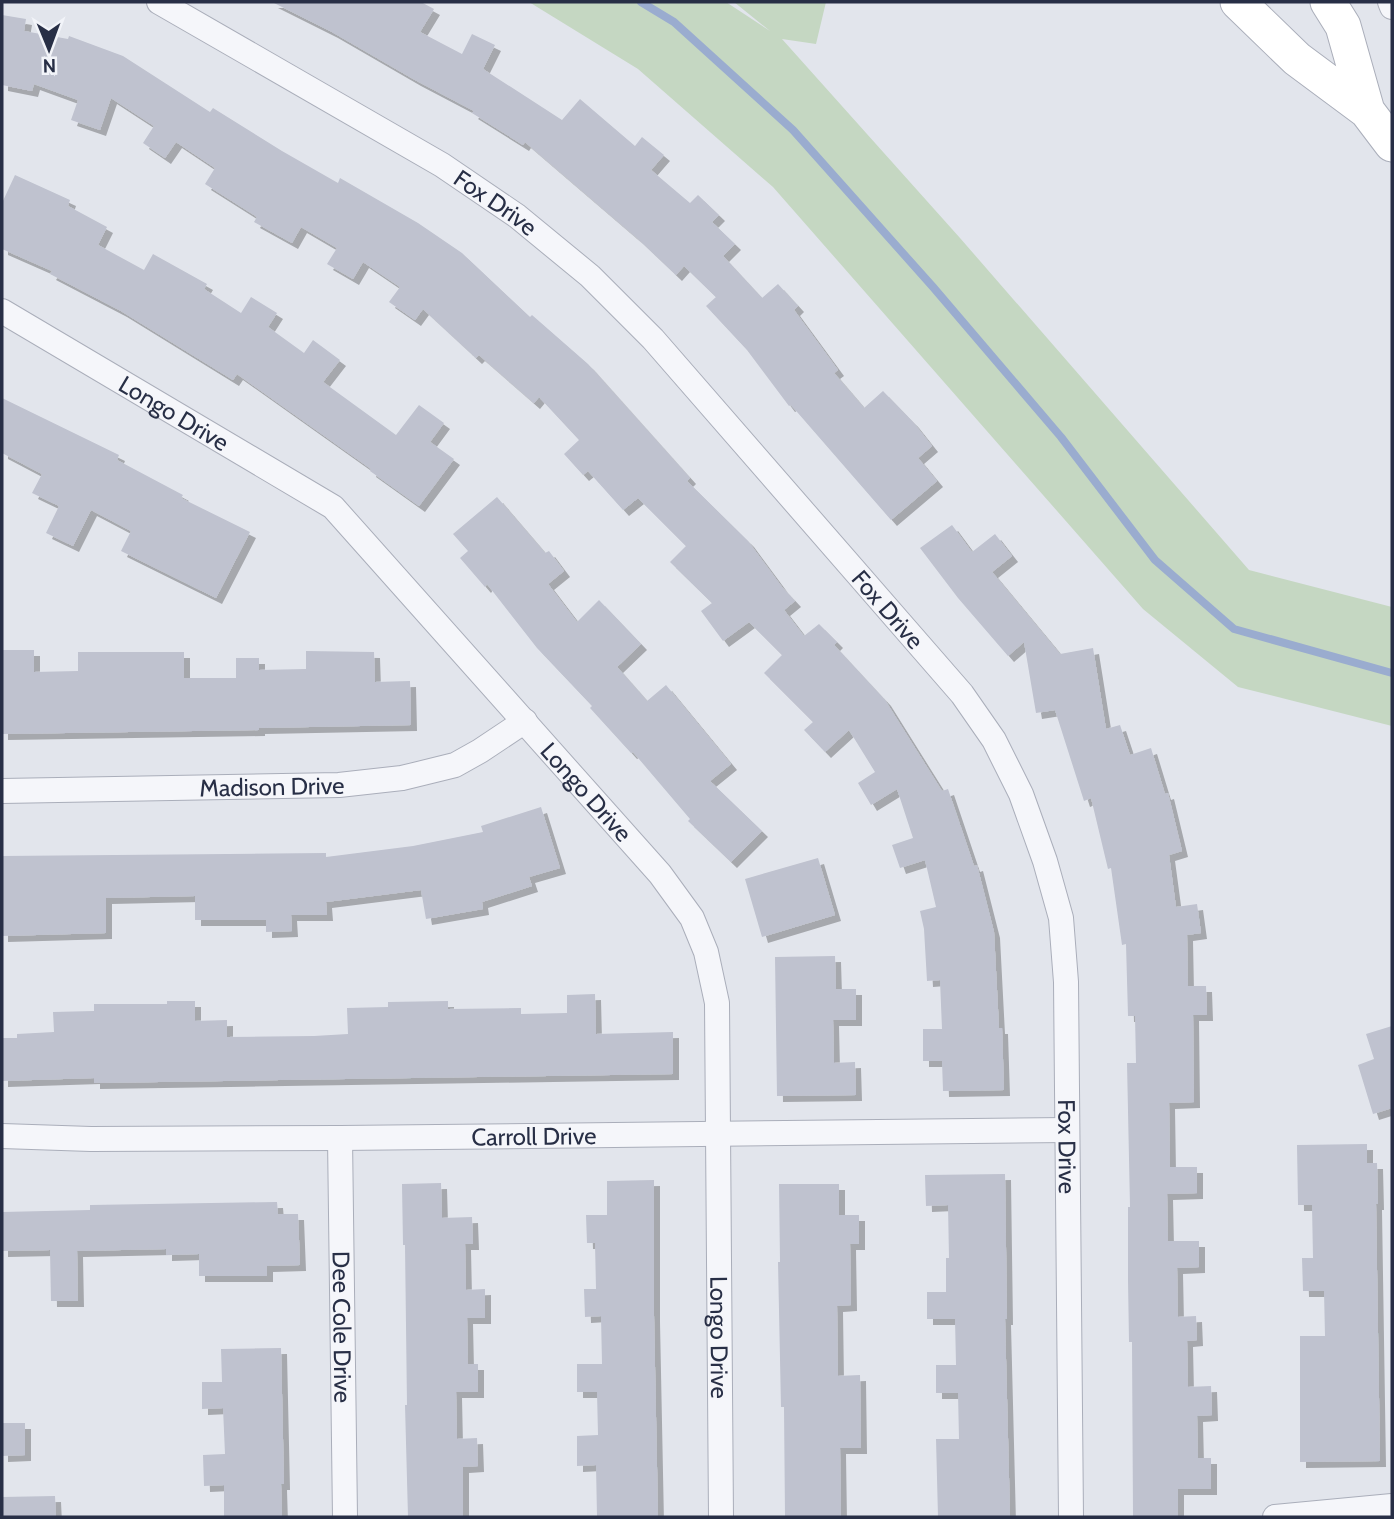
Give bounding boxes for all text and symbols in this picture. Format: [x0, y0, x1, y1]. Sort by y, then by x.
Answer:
north arrow [14, 14, 84, 84]
text: N [42, 54, 56, 77]
street label: Fox Drive [449, 163, 543, 241]
street label: Longo Drive [114, 369, 234, 457]
street label: Fox Drive [846, 564, 930, 654]
street label: Longo Drive [535, 736, 638, 847]
street label: Madison Drive [199, 770, 345, 802]
street label: Fox Drive [1053, 1099, 1082, 1194]
street label: Carroll Drive [471, 1121, 597, 1151]
street label: Dee Cole Drive [327, 1251, 358, 1403]
street label: Longo Drive [705, 1276, 735, 1399]

